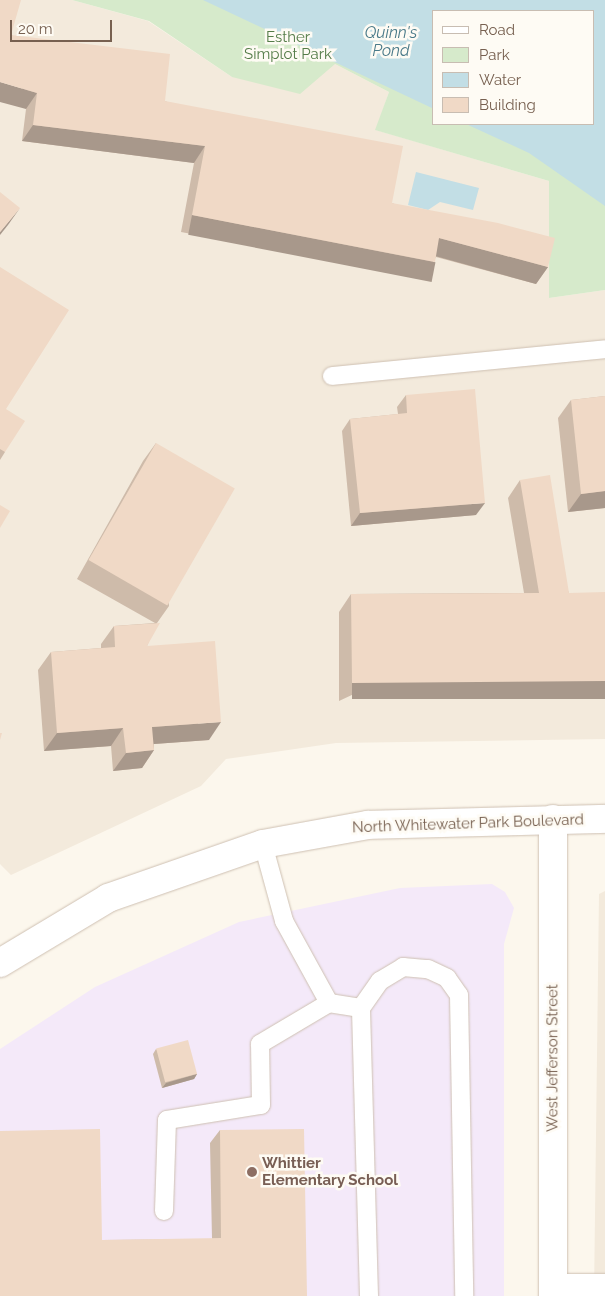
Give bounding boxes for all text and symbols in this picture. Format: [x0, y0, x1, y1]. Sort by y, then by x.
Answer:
scale bar [12, 10, 115, 42]
legend [432, 10, 595, 125]
text: 20 m [18, 20, 53, 38]
text: Road [479, 21, 515, 39]
water label: Quinn's Pond [365, 23, 417, 61]
park label: Esther Simplot Park [244, 28, 332, 63]
text: Park [479, 46, 510, 64]
text: Water [479, 71, 521, 89]
text: Building [479, 96, 536, 114]
street label: North Whitewater Park Boulevard [351, 811, 585, 837]
street label: West Jefferson Street [544, 984, 562, 1132]
place label: Whittier Elementary School [262, 1154, 398, 1189]
marker: Whittier Elementary School [246, 1166, 258, 1178]

